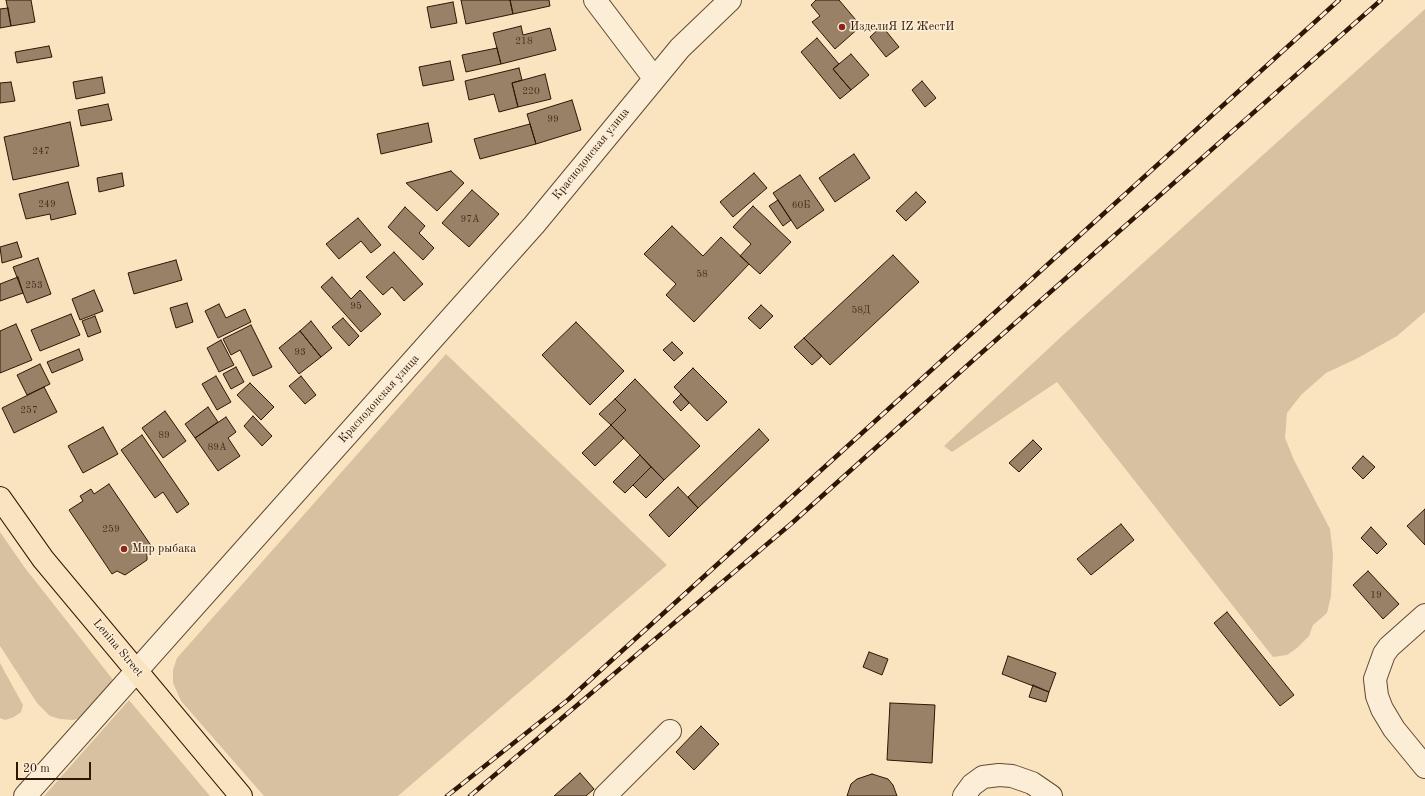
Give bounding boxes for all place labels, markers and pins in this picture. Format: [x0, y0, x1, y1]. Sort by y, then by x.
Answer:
place label: ИзделиЯ IZ ЖестИ [850, 20, 954, 34]
marker: ИзделиЯ IZ ЖестИ [837, 22, 847, 32]
place label: Мир рыбака [132, 542, 196, 556]
marker: Мир рыбака [119, 544, 129, 554]

